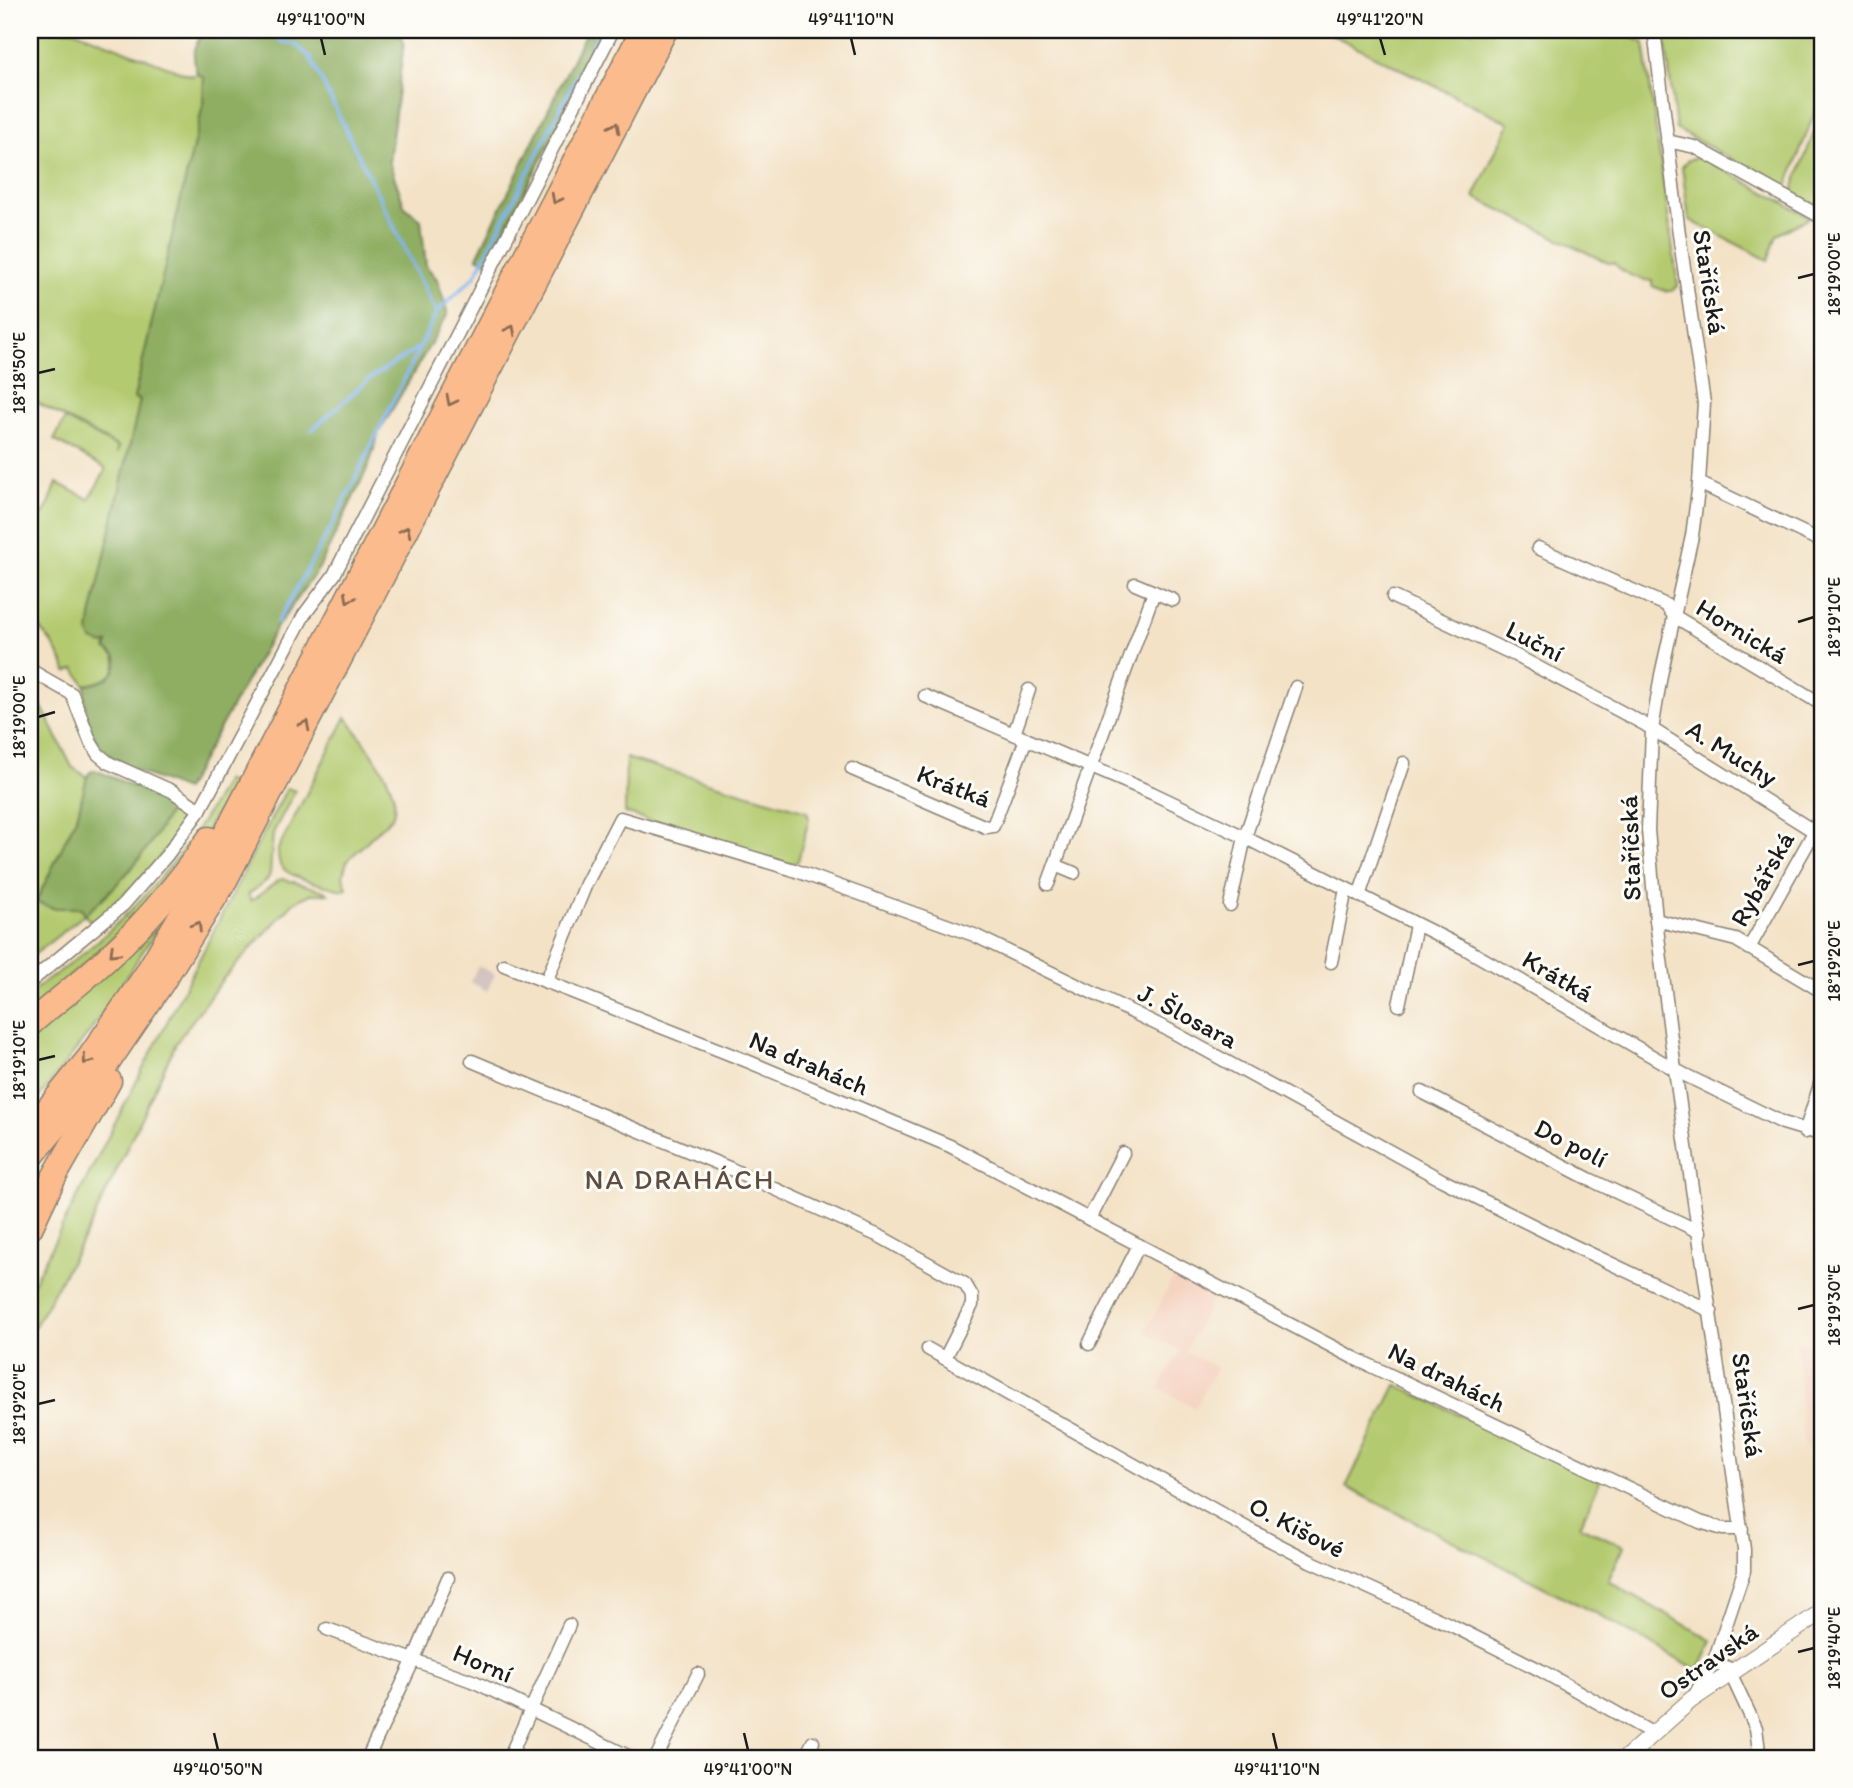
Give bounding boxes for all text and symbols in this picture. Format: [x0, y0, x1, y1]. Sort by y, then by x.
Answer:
text: 49°41'00"N [277, 8, 365, 30]
text: 49°41'10"N [808, 8, 894, 30]
text: 49°41'20"N [1336, 8, 1424, 30]
one-way arrow [606, 122, 620, 134]
one-way arrow [550, 192, 564, 204]
street label: Staříčská [1686, 227, 1734, 337]
text: 18°19'00"E [1823, 232, 1845, 316]
one-way arrow [502, 324, 516, 337]
text: 18°18'50"E [8, 332, 30, 414]
one-way arrow [446, 394, 460, 407]
one-way arrow [397, 526, 411, 539]
text: 18°19'10"E [1823, 577, 1845, 657]
one-way arrow [343, 590, 357, 603]
street label: Hornická [1690, 591, 1794, 671]
street label: Luční [1501, 613, 1570, 669]
text: 18°19'00"E [8, 675, 30, 759]
street label: A. Muchy [1680, 713, 1784, 793]
one-way arrow [296, 720, 310, 733]
street label: Krátká [912, 757, 996, 815]
street label: Staříčská [1612, 794, 1648, 901]
street label: Rybářská [1723, 825, 1801, 932]
one-way arrow [189, 920, 202, 933]
text: 18°19'20"E [1823, 920, 1845, 1002]
one-way arrow [109, 943, 122, 956]
street label: Krátká [1517, 943, 1600, 1009]
street label: J. Šlosara [1133, 976, 1244, 1056]
text: 18°19'10"E [8, 1020, 30, 1100]
street label: Na drahách [744, 1024, 874, 1102]
one-way arrow [83, 1052, 95, 1065]
street label: Do polí [1529, 1111, 1613, 1175]
district label: NA DRAHÁCH [585, 1162, 775, 1196]
text: 18°19'30"E [1823, 1264, 1845, 1346]
street label: Na drahách [1383, 1335, 1511, 1419]
street label: Staříčská [1725, 1350, 1771, 1460]
text: 18°19'20"E [8, 1363, 30, 1445]
street label: O. Kišové [1244, 1489, 1350, 1565]
text: 18°19'40"E [1823, 1606, 1845, 1690]
street label: Ostravská [1652, 1615, 1764, 1707]
street label: Horní [448, 1636, 518, 1690]
text: 49°40'50"N [173, 1758, 263, 1780]
text: 49°41'00"N [704, 1758, 792, 1780]
text: 49°41'10"N [1234, 1758, 1320, 1780]

